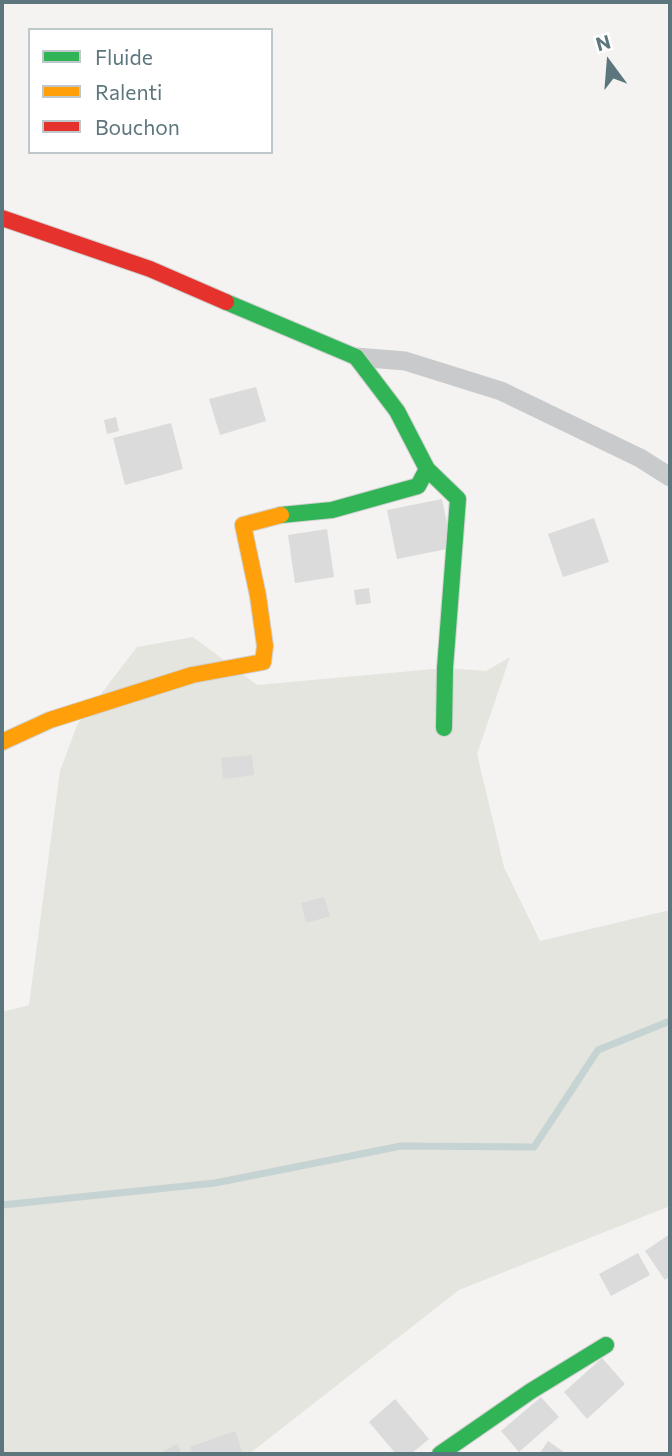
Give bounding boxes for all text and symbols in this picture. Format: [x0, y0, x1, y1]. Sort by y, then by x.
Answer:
legend [28, 28, 273, 154]
north arrow [574, 28, 644, 98]
text: N [593, 29, 613, 55]
text: Fluide [95, 44, 153, 69]
text: Ralenti [95, 79, 162, 104]
text: Bouchon [95, 114, 180, 139]

